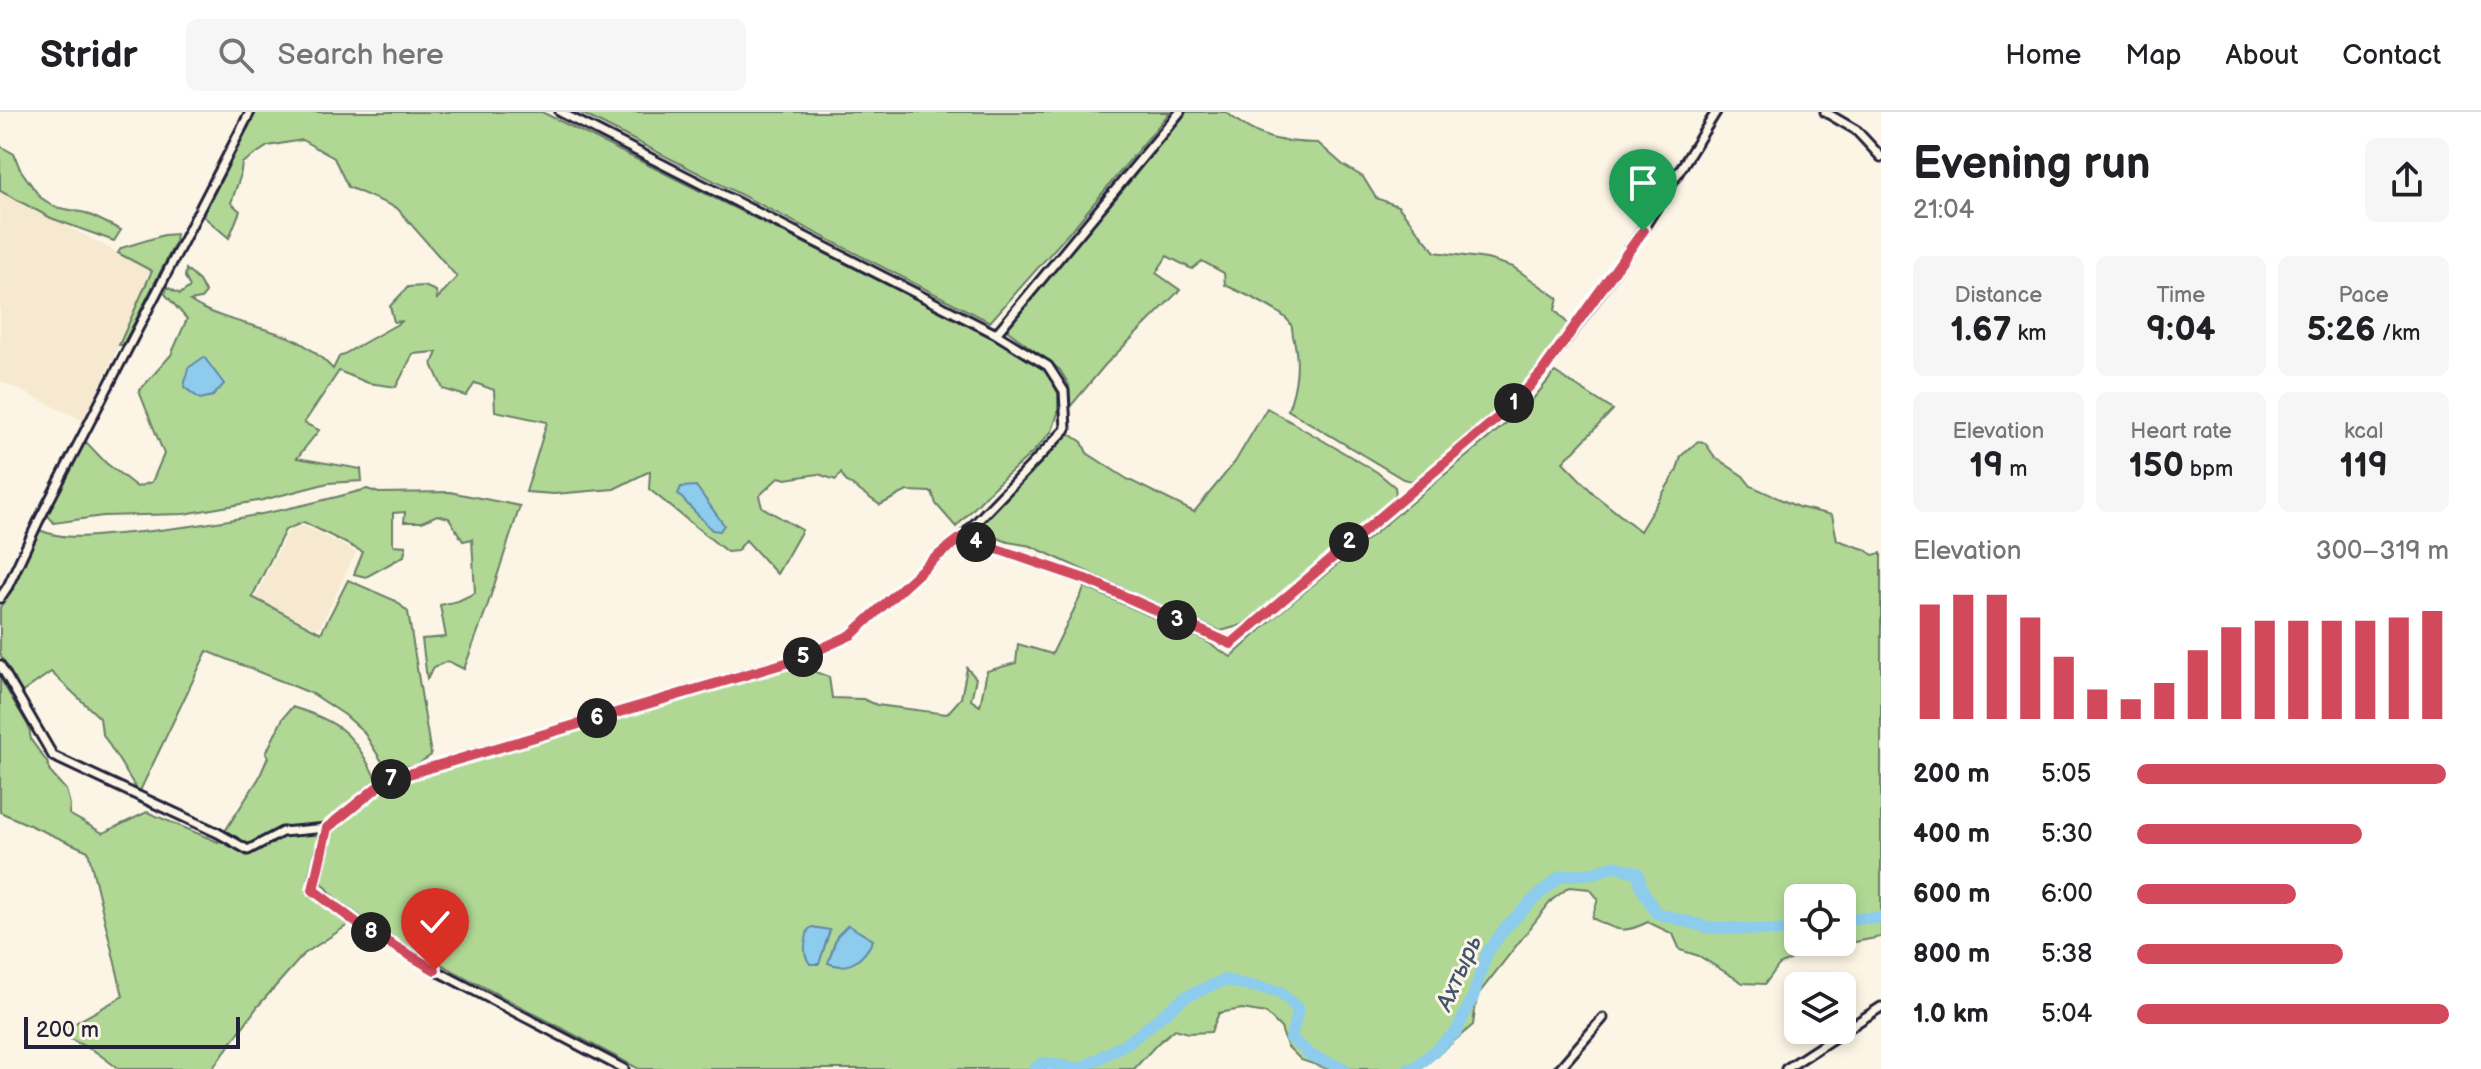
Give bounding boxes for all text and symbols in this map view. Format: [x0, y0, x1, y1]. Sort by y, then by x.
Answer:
search box [186, 19, 746, 91]
text: Stridr [40, 33, 138, 78]
icon: search [214, 33, 258, 77]
text: Search here [278, 37, 444, 73]
text: Home [2005, 39, 2081, 72]
text: Map [2125, 39, 2182, 72]
text: About [2226, 39, 2298, 72]
text: Contact [2342, 39, 2441, 72]
text: Evening run [1913, 138, 2150, 191]
button: share [2365, 138, 2449, 222]
pin [1609, 149, 1677, 231]
icon: arrive [1621, 161, 1665, 205]
text: 21:04 [1913, 195, 1974, 226]
text: Distance [1954, 282, 2042, 309]
text: Time [2157, 282, 2205, 309]
text: Pace [2339, 282, 2389, 309]
text: 1.67 [1950, 309, 2011, 350]
text: 9:04 [2146, 309, 2216, 350]
text: 5:26 [2307, 309, 2376, 350]
text: km [2011, 320, 2046, 347]
text: /km [2376, 320, 2420, 347]
pin: 1 [1494, 383, 1534, 423]
text: 1 [1509, 389, 1519, 416]
text: Elevation [1952, 418, 2044, 445]
text: Heart rate [2130, 418, 2232, 445]
text: kcal [2344, 418, 2383, 445]
text: 19 [1969, 445, 2003, 486]
text: 150 [2129, 445, 2184, 486]
text: 119 [2339, 445, 2388, 486]
text: m [2003, 456, 2028, 483]
text: bpm [2184, 456, 2233, 483]
pin: 4 [956, 522, 996, 562]
pin: 2 [1329, 522, 1369, 562]
text: 4 [970, 528, 982, 555]
text: 2 [1342, 528, 1356, 555]
text: Elevation [1913, 536, 2021, 567]
text: 300–319 m [2316, 536, 2449, 567]
pin: 3 [1157, 600, 1197, 640]
text: 3 [1171, 606, 1183, 633]
pin: 5 [783, 637, 823, 677]
text: 5 [797, 643, 809, 670]
pin: 6 [577, 698, 617, 738]
text: 6 [590, 704, 604, 731]
pin: 7 [371, 759, 411, 799]
text: 200 m [1913, 759, 1990, 790]
text: 5:05 [2041, 759, 2091, 790]
text: 7 [385, 765, 397, 792]
text: 400 m [1913, 819, 1990, 850]
text: 5:30 [2041, 819, 2092, 850]
text: 600 m [1913, 879, 1990, 910]
text: 6:00 [2041, 879, 2093, 910]
map controls [1784, 884, 1856, 1044]
button: locate [1784, 884, 1856, 956]
pin [401, 888, 469, 970]
icon: check [413, 900, 457, 944]
pin: 8 [351, 912, 391, 952]
text: 8 [364, 918, 378, 945]
water label: Ахтырь [1429, 931, 1488, 1017]
text: 800 m [1913, 939, 1990, 970]
text: 5:38 [2041, 939, 2092, 970]
button: layers [1784, 972, 1856, 1044]
text: 1.0 km [1913, 999, 1989, 1030]
text: 5:04 [2041, 999, 2092, 1030]
scale bar [24, 1013, 240, 1049]
text: 200 m [36, 1017, 99, 1044]

